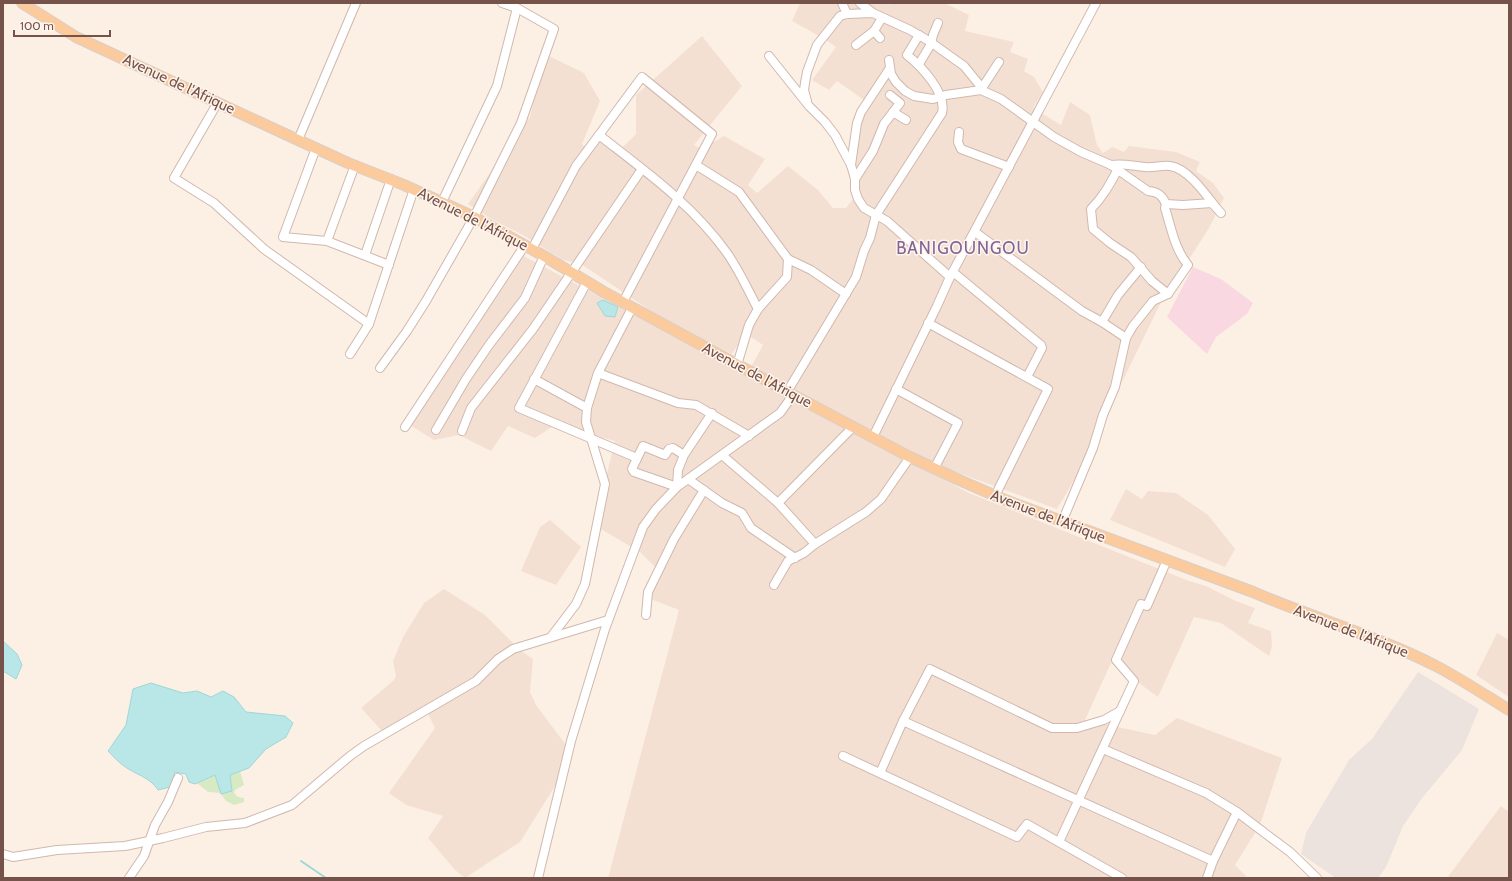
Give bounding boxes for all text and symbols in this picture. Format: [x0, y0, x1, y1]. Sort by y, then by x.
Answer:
scale bar [14, 12, 110, 38]
text: 100 m [20, 18, 54, 33]
street label: Avenue de l'Afrique [120, 50, 238, 118]
street label: Avenue de l'Afrique [415, 183, 531, 255]
district label: BANIGOUNGOU [896, 238, 1030, 258]
street label: Avenue de l'Afrique [699, 339, 815, 412]
street label: Avenue de l'Afrique [988, 486, 1108, 546]
street label: Avenue de l'Afrique [1291, 601, 1411, 661]

